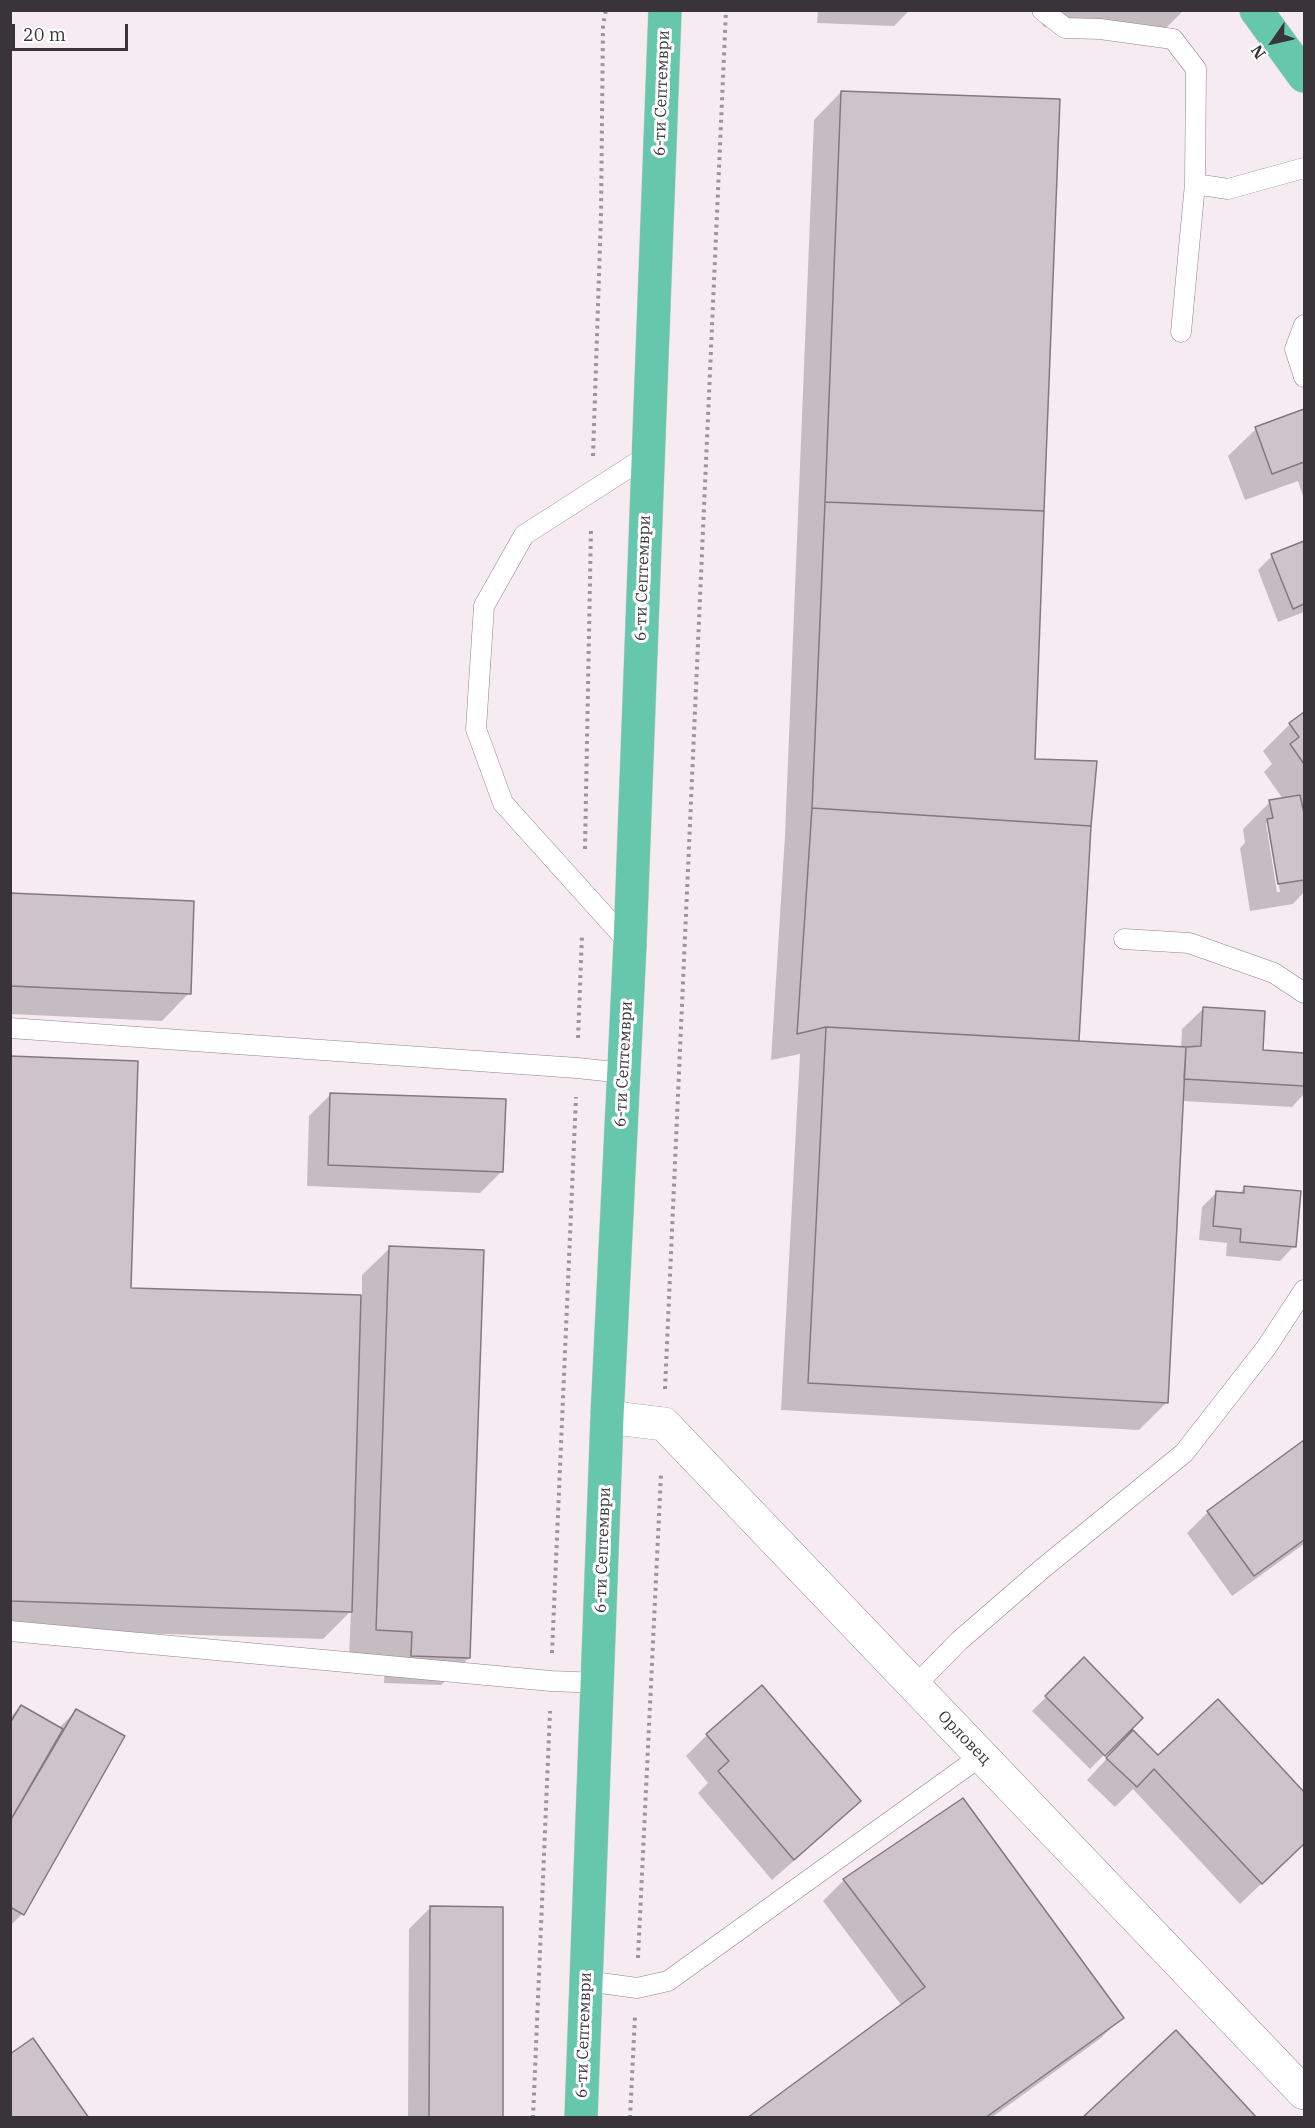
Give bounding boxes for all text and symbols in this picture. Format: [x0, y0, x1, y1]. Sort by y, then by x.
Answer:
scale bar [15, 12, 130, 50]
north arrow [1243, 12, 1303, 72]
text: 20 m [23, 23, 66, 46]
street label: 6-ти Септември [650, 30, 674, 156]
text: N [1246, 41, 1270, 63]
street label: 6-ти Септември [631, 515, 655, 641]
street label: 6-ти Септември [611, 1001, 637, 1127]
street label: 6-ти Септември [591, 1487, 615, 1613]
street label: Орловец [933, 1707, 995, 1769]
street label: 6-ти Септември [572, 1972, 596, 2098]

